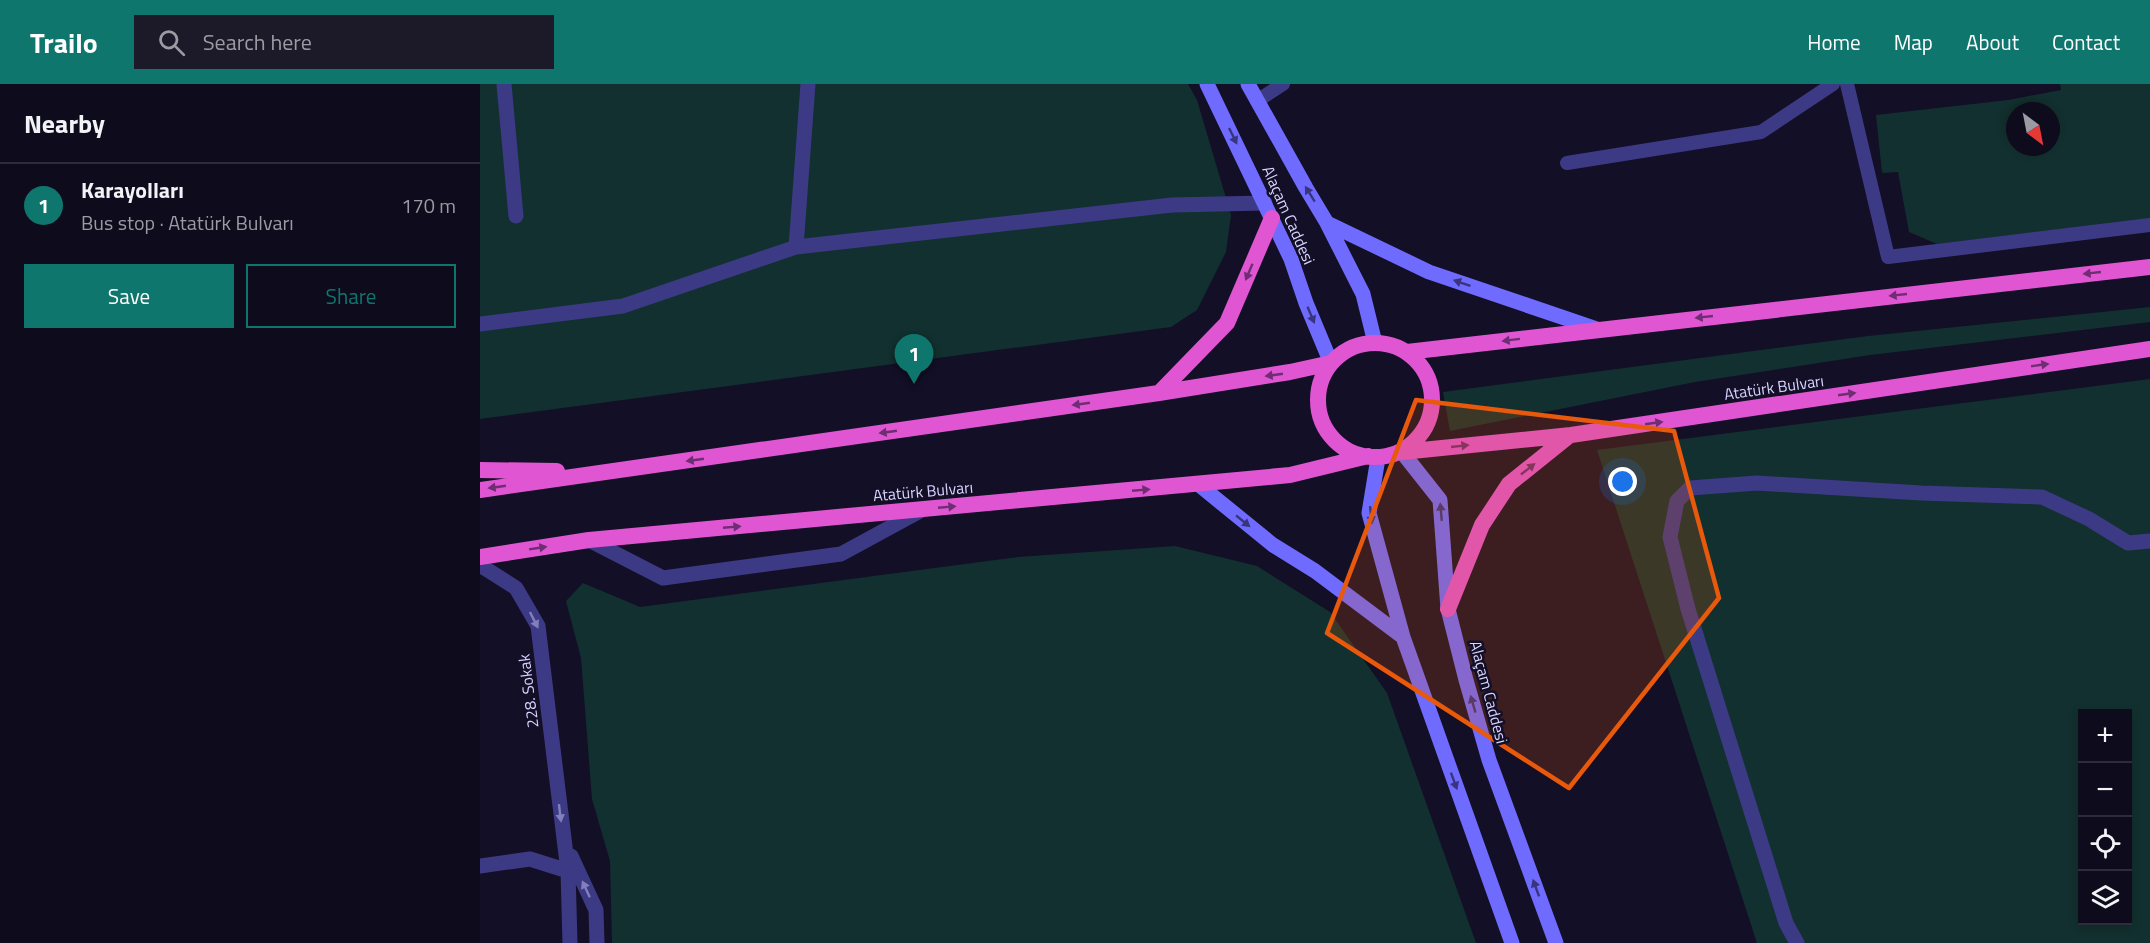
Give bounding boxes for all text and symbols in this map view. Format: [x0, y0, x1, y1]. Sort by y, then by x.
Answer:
search box [134, 15, 554, 69]
text: Trailo [30, 21, 98, 64]
text: Search here [203, 25, 312, 59]
icon: search [155, 26, 188, 59]
text: Home [1807, 26, 1861, 58]
text: Map [1894, 26, 1933, 58]
text: About [1966, 26, 2019, 58]
text: Contact [2052, 26, 2120, 58]
north arrow [2006, 102, 2060, 156]
text: Nearby [24, 104, 105, 143]
one-way arrow [1228, 128, 1237, 145]
street label: Alaçam Caddesi [1257, 162, 1321, 268]
text: Karayolları [81, 173, 184, 207]
one-way arrow [1304, 186, 1315, 203]
text: 1 [38, 190, 49, 221]
text: 170 m [401, 190, 456, 221]
text: Bus stop · Atatürk Bulvarı [81, 207, 294, 238]
button: Save [24, 264, 234, 328]
button: Share [246, 264, 456, 328]
one-way arrow [1244, 264, 1254, 282]
one-way arrow [2082, 268, 2101, 278]
one-way arrow [1453, 278, 1471, 288]
one-way arrow [1889, 290, 1908, 300]
one-way arrow [1306, 306, 1316, 324]
one-way arrow [1695, 312, 1714, 322]
pin: 1 [894, 334, 934, 384]
one-way arrow [1501, 335, 1520, 345]
one-way arrow [2030, 361, 2049, 370]
street label: Atatürk Bulvarı [1723, 368, 1825, 406]
one-way arrow [1264, 370, 1283, 379]
one-way arrow [1837, 389, 1856, 398]
one-way arrow [1072, 400, 1091, 409]
one-way arrow [1644, 418, 1663, 427]
one-way arrow [879, 427, 898, 436]
one-way arrow [1451, 441, 1470, 451]
one-way arrow [686, 455, 705, 464]
one-way arrow [1520, 464, 1535, 476]
your location [1608, 467, 1637, 496]
street label: Atatürk Bulvarı [872, 475, 974, 507]
one-way arrow [488, 483, 507, 492]
one-way arrow [1131, 485, 1150, 495]
one-way arrow [937, 502, 956, 512]
one-way arrow [1436, 503, 1446, 522]
one-way arrow [1366, 506, 1376, 525]
one-way arrow [1235, 514, 1250, 527]
one-way arrow [722, 522, 741, 532]
one-way arrow [528, 543, 547, 552]
one-way arrow [529, 612, 539, 629]
street label: Alaçam Caddesi [1464, 638, 1514, 746]
street label: 228. Sokak [512, 652, 544, 729]
one-way arrow [1468, 695, 1477, 713]
map controls [2078, 709, 2132, 925]
button: + [2078, 709, 2132, 763]
button: − [2078, 763, 2132, 817]
one-way arrow [1450, 772, 1460, 790]
one-way arrow [555, 803, 565, 822]
button: locate [2078, 817, 2132, 871]
button: layers [2078, 871, 2132, 925]
one-way arrow [1531, 879, 1540, 897]
one-way arrow [582, 881, 591, 898]

